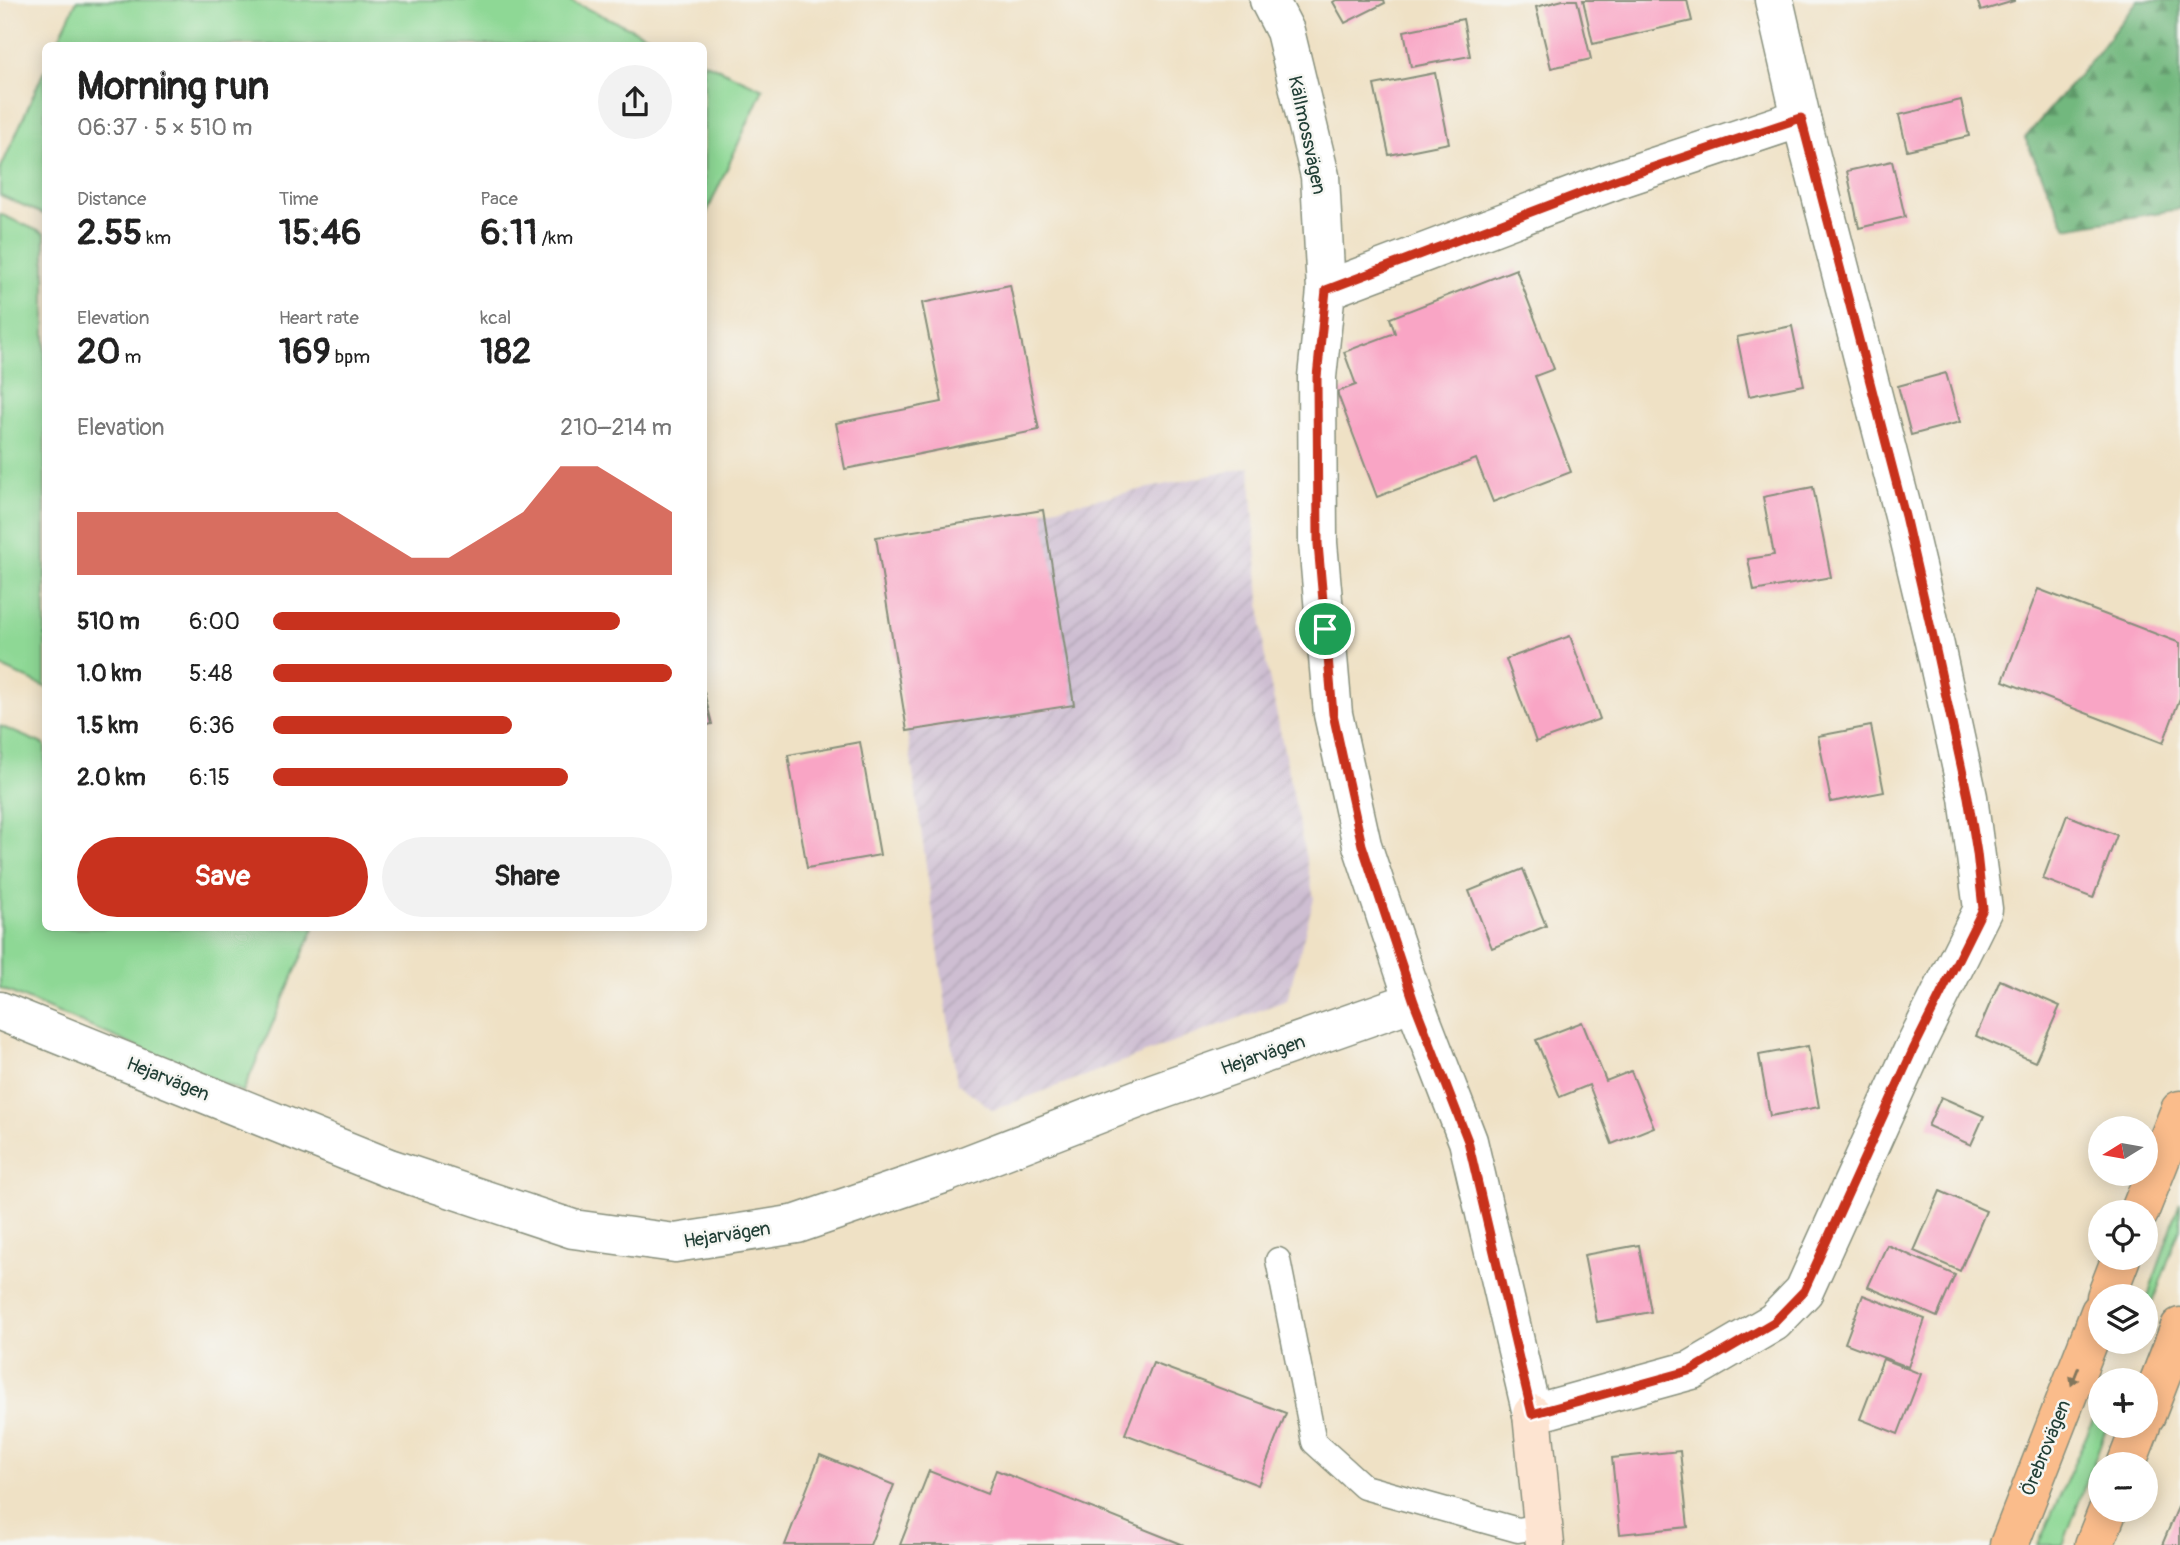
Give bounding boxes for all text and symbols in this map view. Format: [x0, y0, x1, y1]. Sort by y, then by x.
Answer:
text: Morning run [77, 63, 269, 111]
button: share [598, 65, 672, 139]
street label: Källmossvägen [1283, 74, 1331, 196]
text: 06:37 · 5 × 510 m [77, 113, 252, 142]
text: Distance [77, 187, 146, 211]
text: Time [279, 187, 318, 211]
text: Pace [480, 187, 518, 211]
text: 2.55 [77, 211, 142, 255]
text: 15:46 [279, 211, 361, 255]
text: 6:11 [480, 211, 537, 255]
text: km [142, 226, 171, 250]
text: /km [537, 226, 573, 250]
text: Elevation [77, 306, 149, 330]
text: Heart rate [279, 306, 359, 330]
text: kcal [480, 306, 511, 330]
text: 20 [77, 330, 120, 374]
text: 169 [279, 330, 331, 374]
text: 182 [480, 330, 531, 374]
text: m [120, 345, 141, 369]
text: bpm [331, 345, 370, 369]
text: Elevation [77, 413, 165, 442]
text: 210–214 m [560, 413, 672, 442]
pin [1295, 599, 1355, 659]
text: 510 m [77, 607, 140, 636]
text: 6:00 [189, 607, 240, 636]
icon: arrive [1306, 610, 1344, 648]
text: 1.0 km [77, 659, 142, 688]
text: 5:48 [189, 659, 233, 688]
text: 1.5 km [77, 711, 139, 740]
text: 6:36 [189, 711, 235, 740]
text: 2.0 km [77, 763, 146, 792]
text: 6:15 [189, 763, 230, 792]
button: Save [77, 837, 368, 917]
button: Share [382, 837, 672, 917]
street label: Hejarvägen [1218, 1029, 1308, 1081]
street label: Hejarvägen [123, 1051, 213, 1107]
north arrow [2088, 1116, 2158, 1186]
map controls [2088, 1116, 2158, 1522]
button: locate [2088, 1200, 2158, 1270]
street label: Hejarvägen [682, 1216, 772, 1254]
button: layers [2088, 1284, 2158, 1354]
one-way arrow [2069, 1366, 2080, 1387]
button: + [2088, 1368, 2158, 1438]
street label: Örebrovägen [2016, 1396, 2076, 1500]
button: − [2088, 1452, 2158, 1522]

